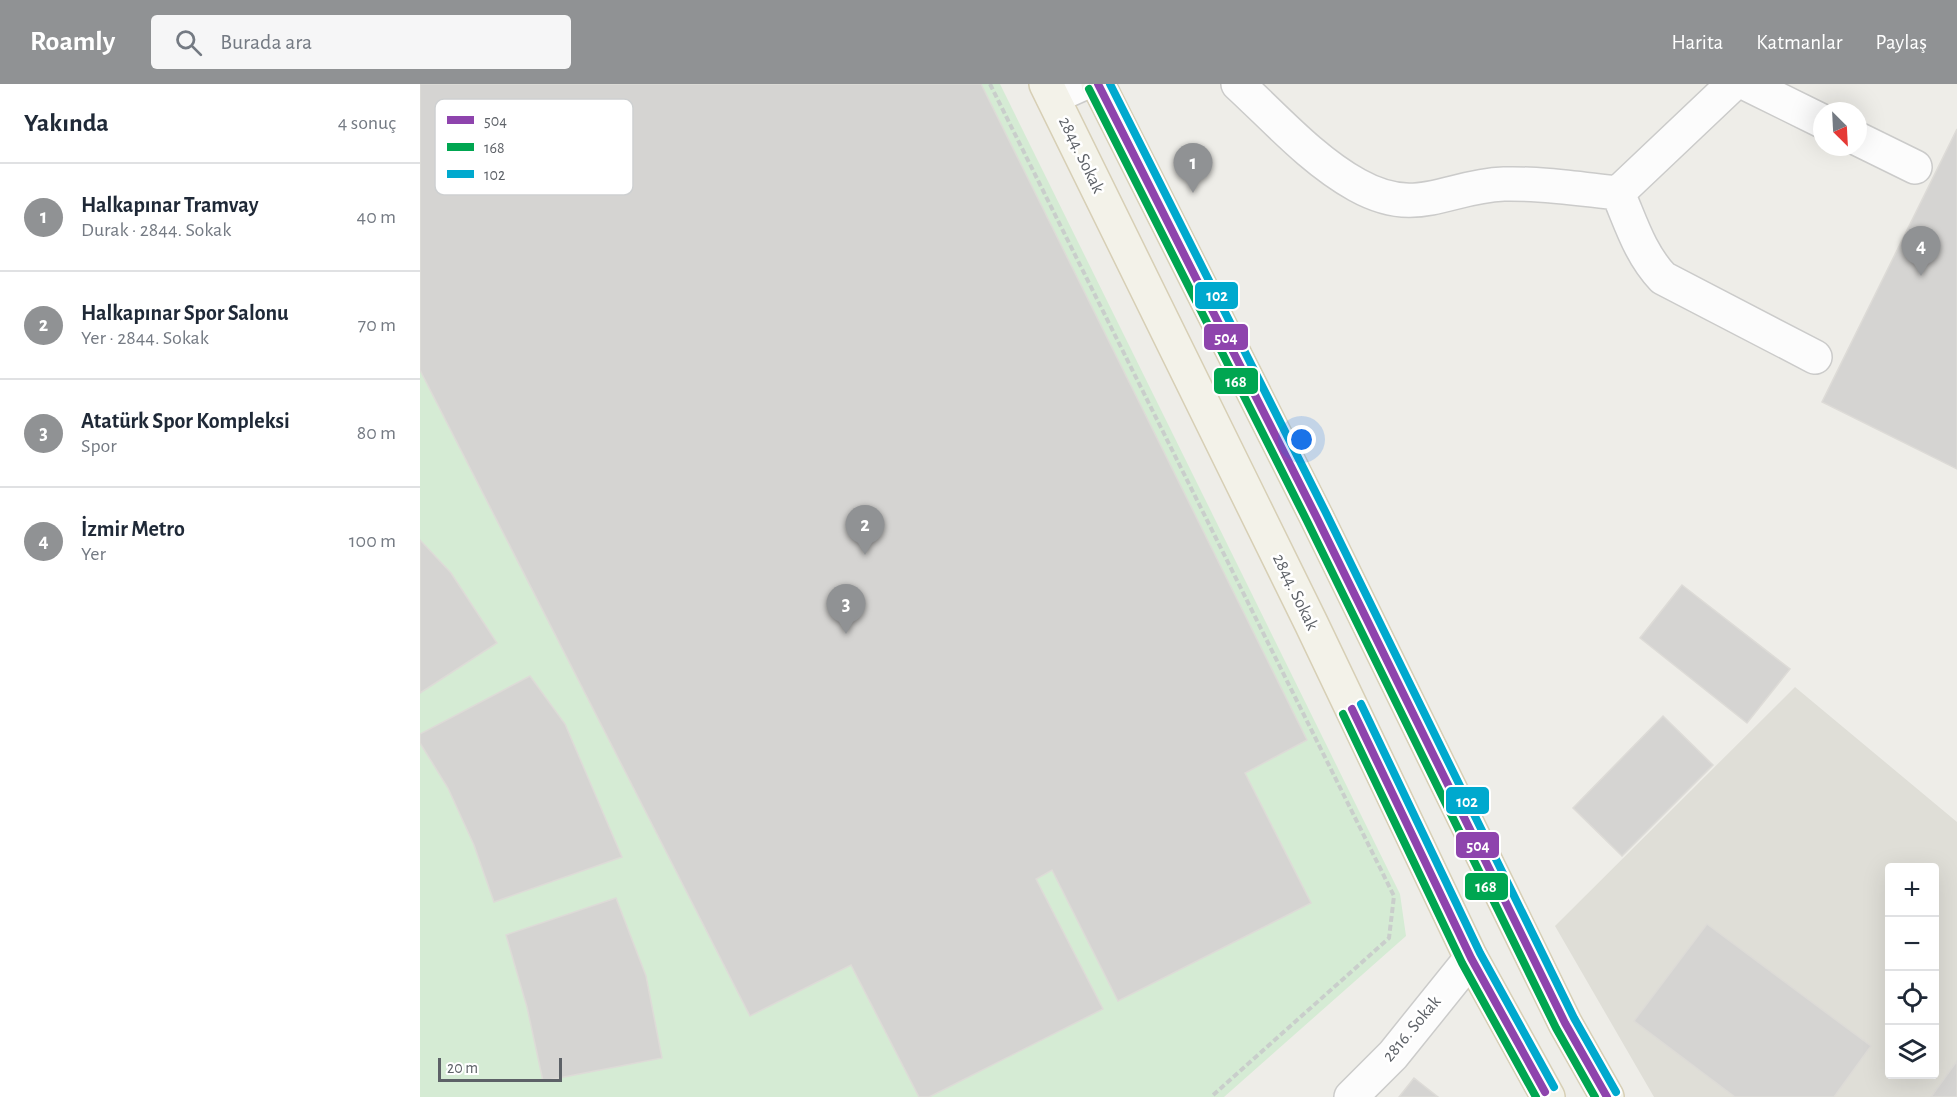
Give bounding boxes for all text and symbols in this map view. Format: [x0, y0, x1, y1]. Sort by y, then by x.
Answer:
search box [151, 15, 571, 69]
icon: search [172, 26, 205, 59]
text: Roamly [30, 28, 115, 56]
text: Burada ara [220, 31, 312, 53]
text: Harita [1672, 32, 1723, 53]
text: Katmanlar [1756, 32, 1843, 53]
text: Paylaş [1876, 32, 1927, 53]
legend [435, 99, 633, 195]
north arrow [1813, 102, 1867, 156]
text: Yakında [24, 110, 109, 136]
text: 4 sonuç [338, 113, 396, 133]
text: 504 [484, 113, 507, 129]
street label: 2844. Sokak [1055, 114, 1108, 197]
text: 168 [484, 140, 505, 156]
pin: 1 [1174, 144, 1212, 193]
text: 102 [484, 167, 505, 183]
text: Halkapınar Tramvay [81, 194, 259, 216]
text: 1 [40, 207, 47, 227]
text: 40 m [357, 207, 396, 227]
text: Durak · 2844. Sokak [81, 220, 231, 240]
pin: 4 [1902, 226, 1940, 276]
line badge: 102 [1194, 281, 1239, 310]
text: 102 [1206, 288, 1228, 304]
text: Halkapınar Spor Salonu [81, 302, 289, 324]
text: 2 [39, 315, 48, 335]
text: 70 m [358, 315, 396, 335]
line badge: 504 [1203, 323, 1249, 351]
text: Yer · 2844. Sokak [81, 328, 209, 348]
text: 504 [1214, 330, 1238, 346]
line badge: 168 [1213, 367, 1259, 395]
text: 168 [1225, 374, 1247, 390]
text: Atatürk Spor Kompleksi [81, 410, 290, 432]
text: 3 [39, 423, 48, 443]
text: 80 m [357, 423, 396, 443]
your location [1287, 425, 1316, 454]
text: Spor [81, 436, 117, 456]
pin: 2 [846, 506, 884, 555]
text: İzmir Metro [81, 518, 185, 540]
text: 4 [38, 531, 49, 551]
text: 100 m [349, 531, 396, 551]
text: Yer [81, 544, 106, 564]
street label: 2844. Sokak [1269, 551, 1322, 634]
pin: 3 [826, 584, 866, 634]
line badge: 102 [1445, 786, 1490, 815]
text: 102 [1456, 794, 1478, 810]
line badge: 504 [1455, 831, 1500, 859]
text: 504 [1466, 838, 1490, 854]
map controls [1885, 863, 1939, 1079]
button: + [1885, 863, 1939, 917]
line badge: 168 [1464, 872, 1509, 901]
text: 168 [1475, 879, 1497, 895]
button: − [1885, 917, 1939, 971]
button: locate [1885, 971, 1939, 1025]
street label: 2816. Sokak [1379, 992, 1445, 1065]
button: layers [1885, 1025, 1939, 1079]
scale bar [438, 1055, 562, 1082]
text: 20 m [447, 1060, 478, 1076]

